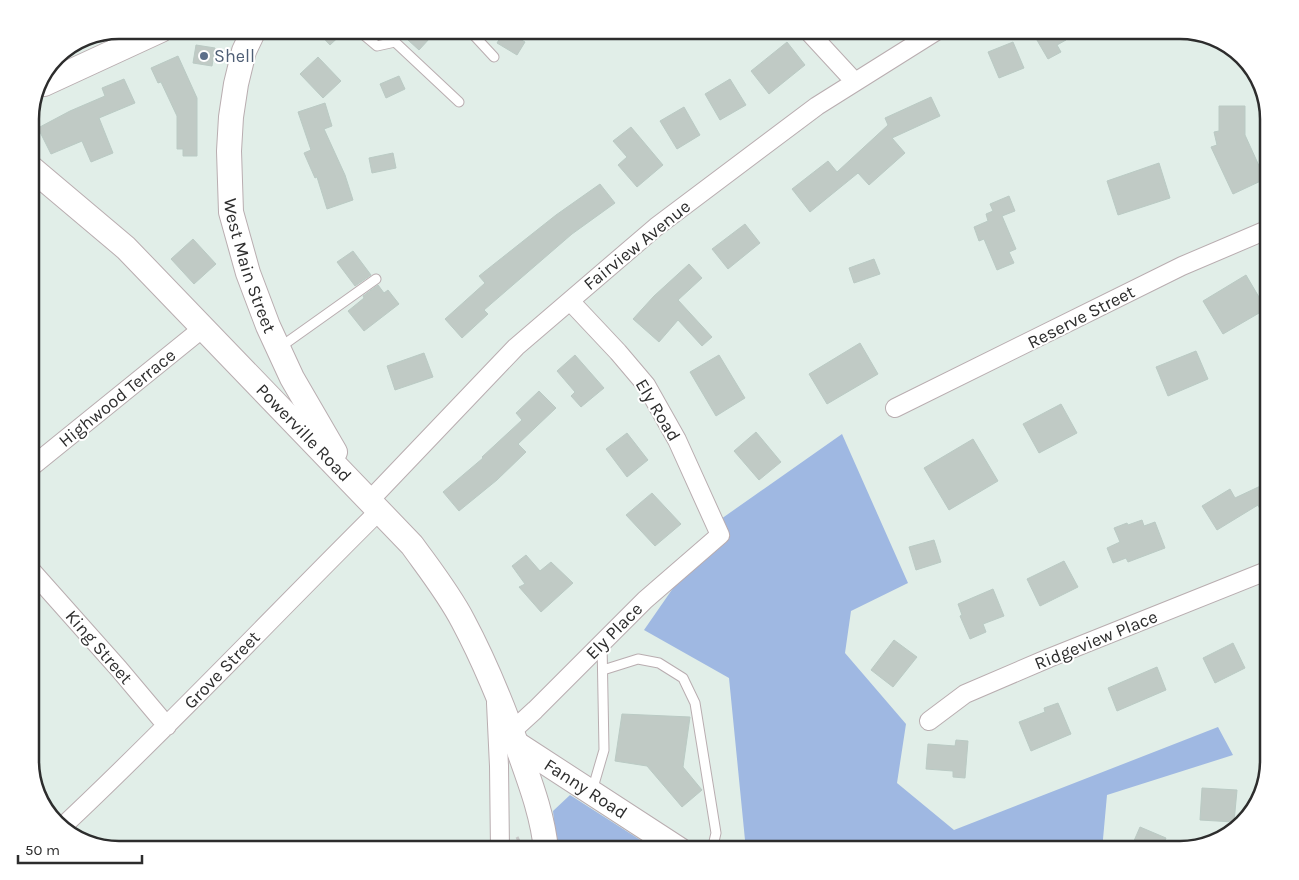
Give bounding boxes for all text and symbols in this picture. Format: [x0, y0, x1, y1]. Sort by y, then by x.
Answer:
place label: Shell [214, 45, 255, 67]
marker: Shell [198, 50, 210, 62]
street label: Fairview Avenue [579, 195, 695, 295]
street label: West Main Street [220, 198, 281, 337]
street label: Reserve Street [1024, 280, 1139, 353]
street label: Highwood Terrace [54, 344, 180, 452]
street label: Ely Road [631, 375, 685, 445]
street label: Powerville Road [251, 379, 356, 486]
street label: Ely Place [581, 598, 647, 664]
street label: King Street [61, 605, 137, 689]
street label: Ridgeview Place [1031, 605, 1161, 675]
street label: Grove Street [179, 626, 265, 714]
street label: Fanny Road [540, 754, 631, 824]
scale bar [18, 832, 141, 864]
text: 50 m [25, 841, 60, 859]

